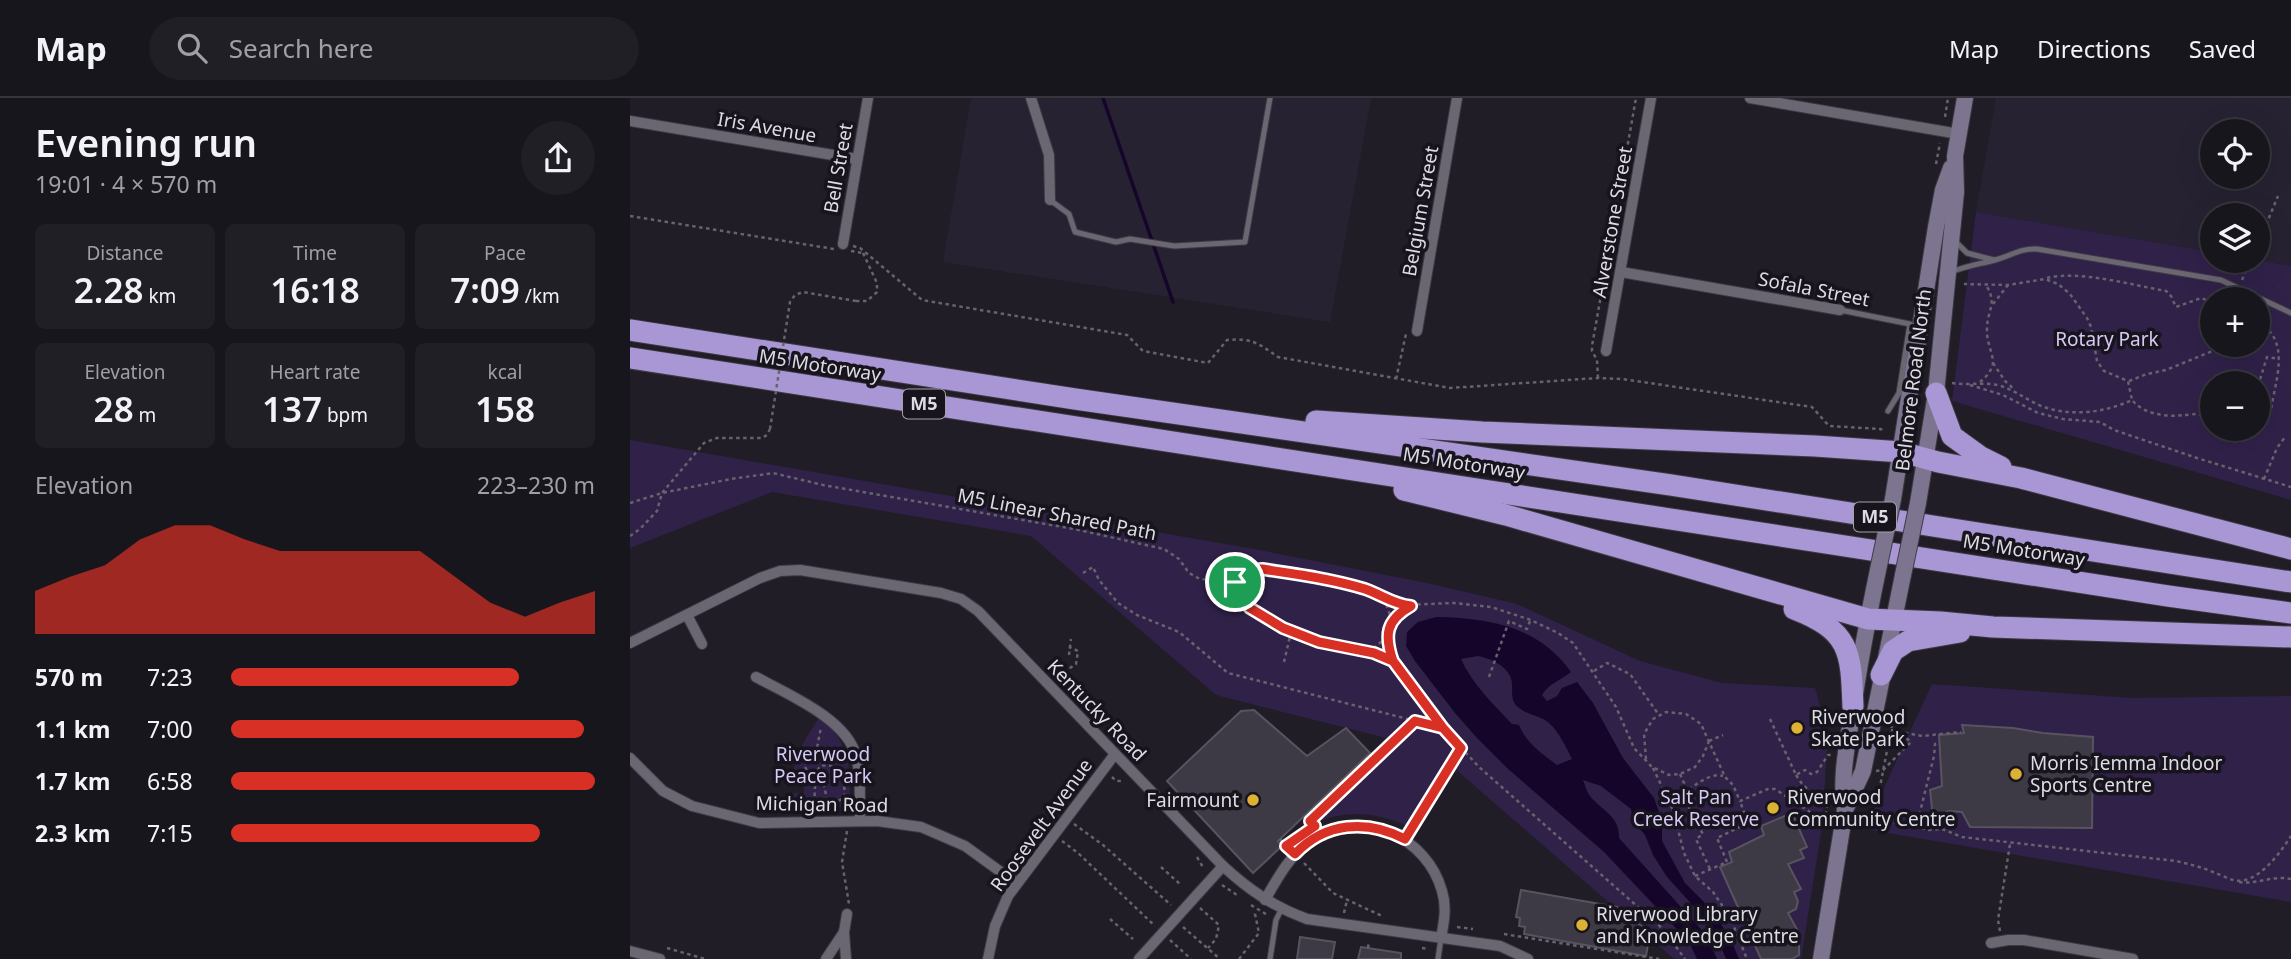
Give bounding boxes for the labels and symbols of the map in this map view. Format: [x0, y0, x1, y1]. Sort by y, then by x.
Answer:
street label: Iris Avenue [716, 106, 818, 148]
street label: Bell Street [817, 121, 859, 215]
street label: Belgium Street [1396, 144, 1444, 278]
street label: Alverstone Street [1586, 144, 1638, 300]
street label: Sofala Street [1756, 265, 1872, 313]
street label: Belmore Road North [1889, 287, 1937, 473]
park label: Rotary Park [2055, 326, 2159, 352]
street label: M5 Motorway [757, 343, 883, 388]
road number: M5 [903, 390, 945, 418]
street label: M5 Motorway [1401, 441, 1527, 486]
street label: M5 Linear Shared Path [955, 482, 1159, 546]
road number: M5 [1854, 502, 1896, 531]
street label: M5 Motorway [1961, 528, 2087, 573]
pin [1205, 552, 1265, 612]
street label: Kentucky Road [1042, 653, 1152, 767]
place label: Riverwood Skate Park [1811, 704, 1906, 752]
marker: Riverwood Skate Park [1789, 720, 1805, 736]
park label: Riverwood Peace Park [774, 741, 872, 789]
place label: Morris Iemma Indoor Sports Centre [2030, 750, 2223, 798]
street label: Roosevelt Avenue [984, 753, 1098, 897]
marker: Morris Iemma Indoor Sports Centre [2008, 766, 2024, 782]
park label: Salt Pan Creek Reserve [1633, 784, 1759, 832]
place label: Riverwood Community Centre [1787, 784, 1955, 832]
place label: Fairmount [1146, 787, 1239, 813]
street label: Michigan Road [755, 790, 889, 818]
marker: Fairmount [1245, 792, 1261, 808]
marker: Riverwood Community Centre [1765, 800, 1781, 816]
place label: Riverwood Library and Knowledge Centre [1596, 901, 1799, 949]
marker: Riverwood Library and Knowledge Centre [1574, 917, 1590, 933]

